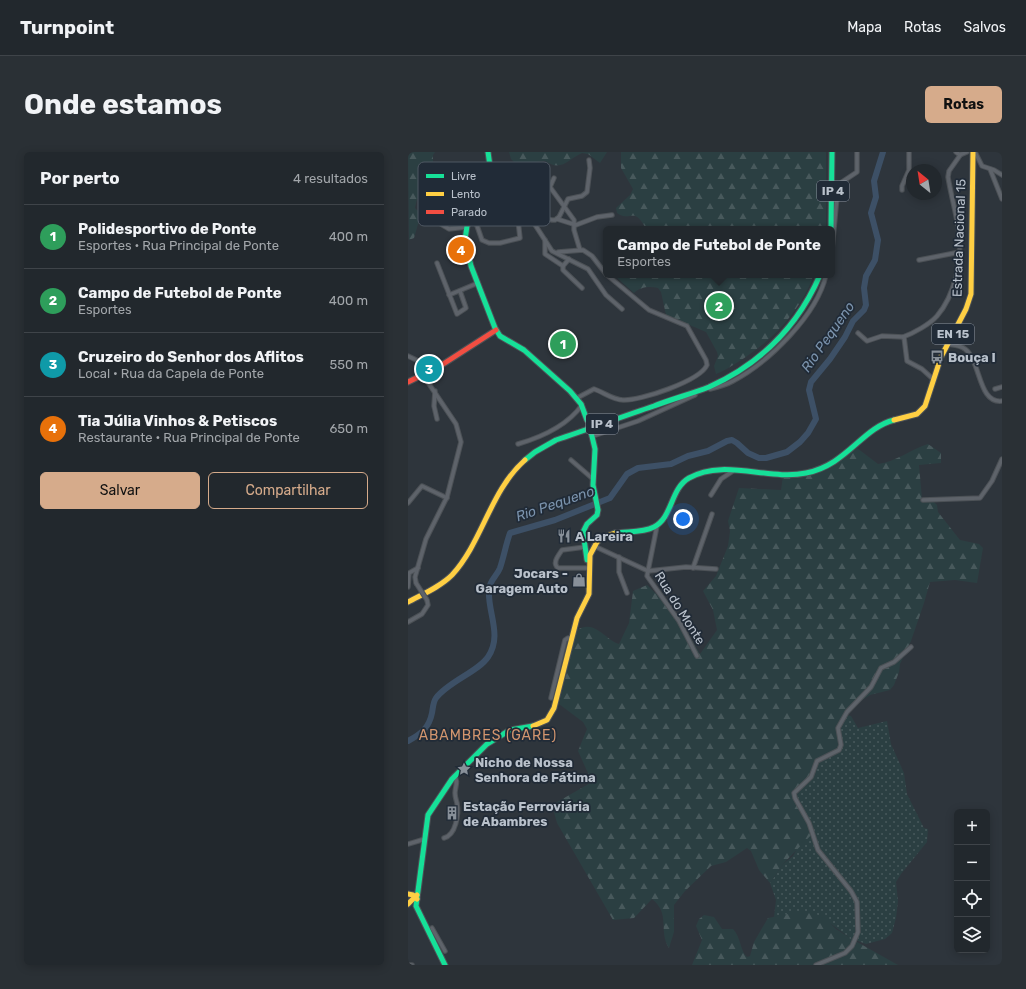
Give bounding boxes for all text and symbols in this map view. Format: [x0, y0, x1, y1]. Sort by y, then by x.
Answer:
text: Turnpoint [20, 16, 114, 39]
text: Mapa [847, 19, 882, 36]
text: Rotas [904, 19, 941, 36]
text: Salvos [963, 19, 1006, 36]
button: Rotas [925, 86, 1002, 123]
text: Onde estamos [24, 88, 222, 121]
legend [418, 162, 550, 226]
north arrow [906, 164, 942, 200]
text: Por perto [40, 168, 120, 188]
text: Livre [451, 170, 476, 183]
text: 4 resultados [293, 171, 368, 186]
street label: Estrada Nacional 15 [949, 178, 969, 297]
road number: IP 4 [817, 181, 849, 201]
text: Lento [451, 188, 480, 201]
text: Parado [451, 206, 487, 219]
text: Polidesportivo de Ponte [78, 220, 256, 238]
popup [603, 226, 835, 278]
text: 1 [50, 229, 56, 244]
text: 400 m [329, 229, 368, 244]
pin: 4 [448, 235, 474, 265]
text: Campo de Futebol de Ponte [617, 236, 821, 254]
text: Esportes · Rua Principal de Ponte [78, 238, 279, 253]
text: Esportes [617, 254, 671, 269]
text: Campo de Futebol de Ponte [78, 284, 282, 302]
pin: 2 [706, 291, 732, 321]
text: 2 [49, 293, 57, 308]
text: 400 m [329, 293, 368, 308]
water label: Rio Pequeno [798, 299, 858, 375]
text: Esportes [78, 302, 132, 317]
road number: EN 15 [932, 324, 974, 344]
pin: 1 [550, 329, 576, 359]
text: Cruzeiro do Senhor dos Aflitos [78, 348, 304, 366]
bus stop icon: Bouça I [929, 349, 945, 365]
place label: Bouça I [948, 350, 996, 365]
pin: 3 [416, 354, 442, 384]
text: 3 [49, 357, 57, 372]
text: 550 m [330, 357, 368, 372]
text: Local · Rua da Capela de Ponte [78, 366, 264, 381]
text: Tia Júlia Vinhos & Petiscos [78, 412, 277, 430]
road number: IP 4 [586, 414, 618, 434]
text: 4 [49, 421, 57, 436]
text: 650 m [329, 421, 368, 436]
text: Restaurante · Rua Principal de Ponte [78, 430, 300, 445]
button: Salvar [40, 472, 200, 509]
button: Compartilhar [208, 472, 368, 509]
water label: Rio Pequeno [513, 483, 597, 525]
your location [673, 509, 693, 529]
restaurant icon: A Lareira [556, 528, 572, 544]
place label: A Lareira [575, 529, 633, 544]
place label: Jocars - Garagem Auto [476, 566, 568, 596]
street label: Rua do Monte [652, 569, 708, 647]
shop icon: Jocars - Garagem Auto [571, 572, 587, 588]
district label: ABAMBRES (GARE) [419, 727, 557, 744]
place label: Nicho de Nossa Senhora de Fátima [475, 755, 596, 785]
place icon: Nicho de Nossa Senhora de Fátima [456, 761, 472, 777]
place label: Estação Ferroviária de Abambres [463, 799, 590, 829]
building icon: Estação Ferroviária de Abambres [444, 805, 460, 821]
map controls [954, 809, 990, 953]
button: + [954, 809, 990, 845]
button: − [954, 845, 990, 881]
button: locate [954, 881, 990, 917]
button: layers [954, 917, 990, 953]

